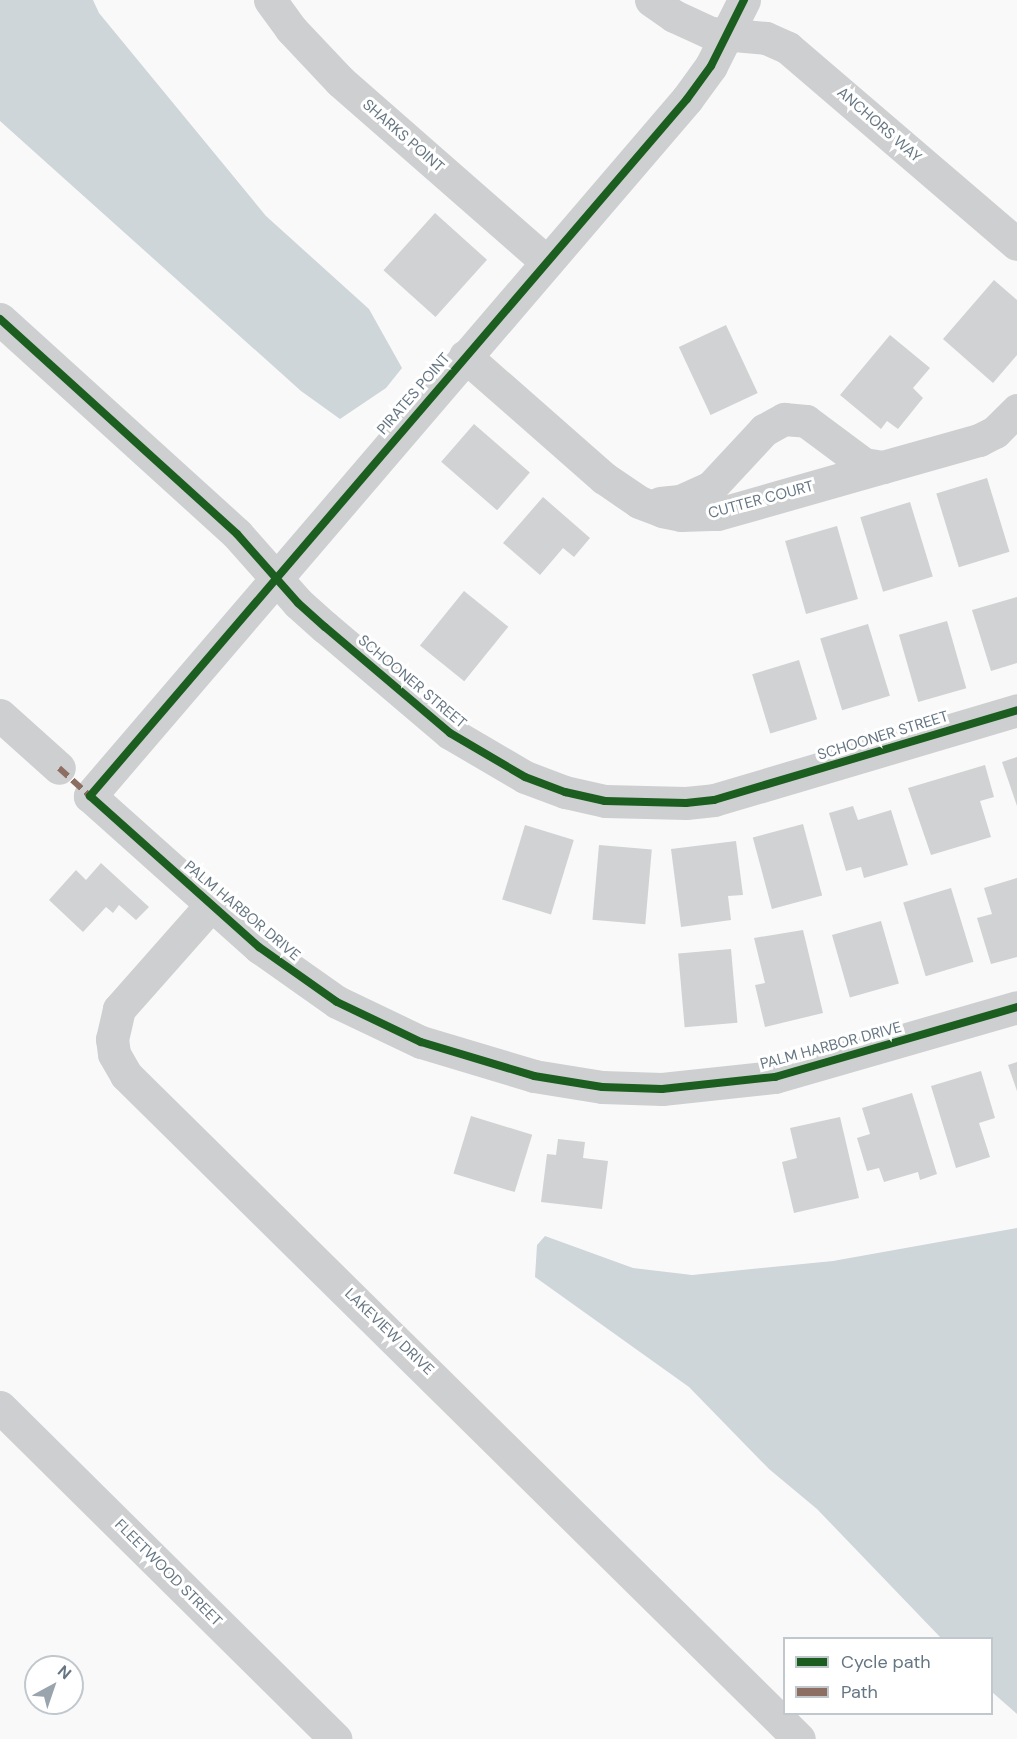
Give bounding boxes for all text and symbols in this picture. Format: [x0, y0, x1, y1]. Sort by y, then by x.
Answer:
street label: ANCHORS WAY [833, 84, 925, 166]
street label: SHARKS POINT [359, 96, 447, 176]
street label: PIRATES POINT [374, 350, 454, 438]
street label: CUTTER COURT [706, 477, 816, 523]
street label: SCHOONER STREET [354, 631, 470, 733]
street label: SCHOONER STREET [815, 708, 951, 764]
street label: PALM HARBOR DRIVE [180, 857, 304, 965]
street label: PALM HARBOR DRIVE [758, 1018, 904, 1074]
street label: LAKEVIEW DRIVE [341, 1285, 437, 1379]
street label: FLEETWOOD STREET [111, 1516, 225, 1630]
legend [783, 1637, 993, 1715]
text: Cycle path [841, 1650, 931, 1674]
north arrow [24, 1655, 84, 1715]
text: N [53, 1661, 76, 1684]
text: Path [841, 1680, 878, 1704]

